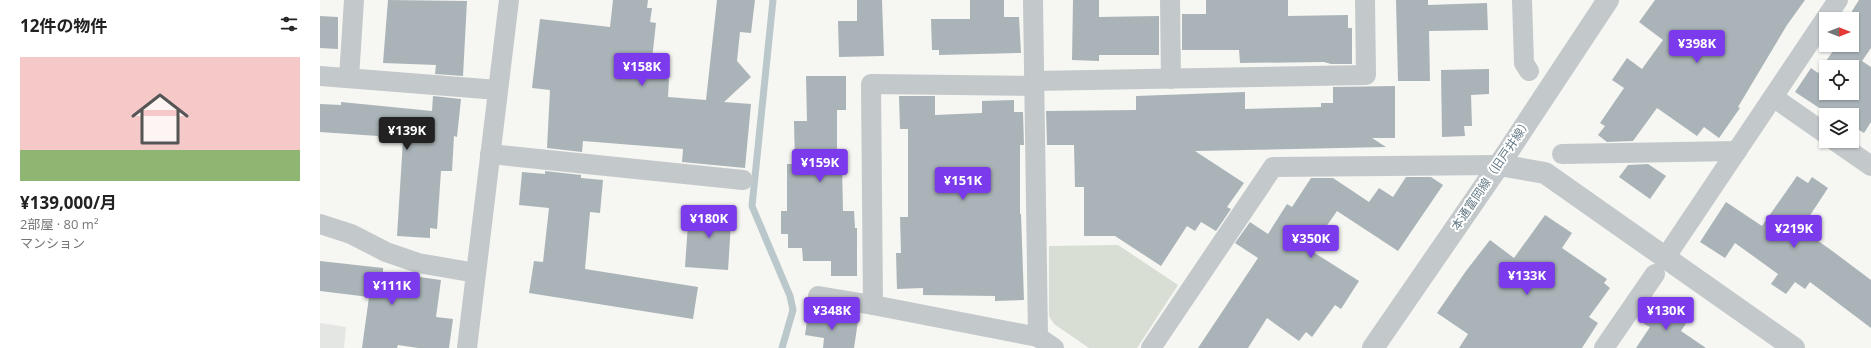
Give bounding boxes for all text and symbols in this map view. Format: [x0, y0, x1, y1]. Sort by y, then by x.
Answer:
north arrow [1819, 12, 1859, 52]
map controls [1819, 12, 1859, 148]
icon: filters [278, 13, 300, 35]
text: 12件の物件 [20, 14, 107, 37]
pin: ¥398K [1669, 30, 1725, 64]
text: ¥398K [1678, 34, 1716, 52]
pin: ¥158K [614, 53, 670, 87]
text: ¥158K [623, 57, 661, 75]
button: locate [1819, 60, 1859, 100]
icon: home [124, 83, 196, 155]
button: layers [1819, 108, 1859, 148]
street label: 本通富岡線（旧戸井線） [1447, 115, 1535, 233]
pin: ¥139K [379, 117, 435, 151]
text: ¥139K [388, 121, 426, 139]
pin: ¥159K [792, 149, 848, 183]
text: ¥159K [801, 153, 839, 171]
pin: ¥151K [935, 167, 991, 201]
text: ¥151K [944, 171, 982, 189]
text: ¥139,000/月 [20, 191, 117, 214]
pin: ¥180K [681, 205, 737, 239]
text: ¥180K [690, 209, 728, 227]
text: 2部屋 · 80 m² [20, 215, 98, 233]
pin: ¥219K [1766, 215, 1822, 249]
text: ¥219K [1775, 219, 1813, 237]
pin: ¥350K [1283, 225, 1339, 259]
text: ¥350K [1292, 229, 1330, 247]
text: マンション [20, 234, 85, 252]
pin: ¥133K [1499, 262, 1555, 296]
text: ¥133K [1508, 266, 1546, 284]
pin: ¥111K [364, 272, 420, 306]
text: ¥111K [373, 276, 411, 294]
pin: ¥348K [804, 297, 860, 331]
pin: ¥130K [1638, 297, 1694, 331]
text: ¥348K [813, 301, 851, 319]
text: ¥130K [1647, 301, 1685, 319]

